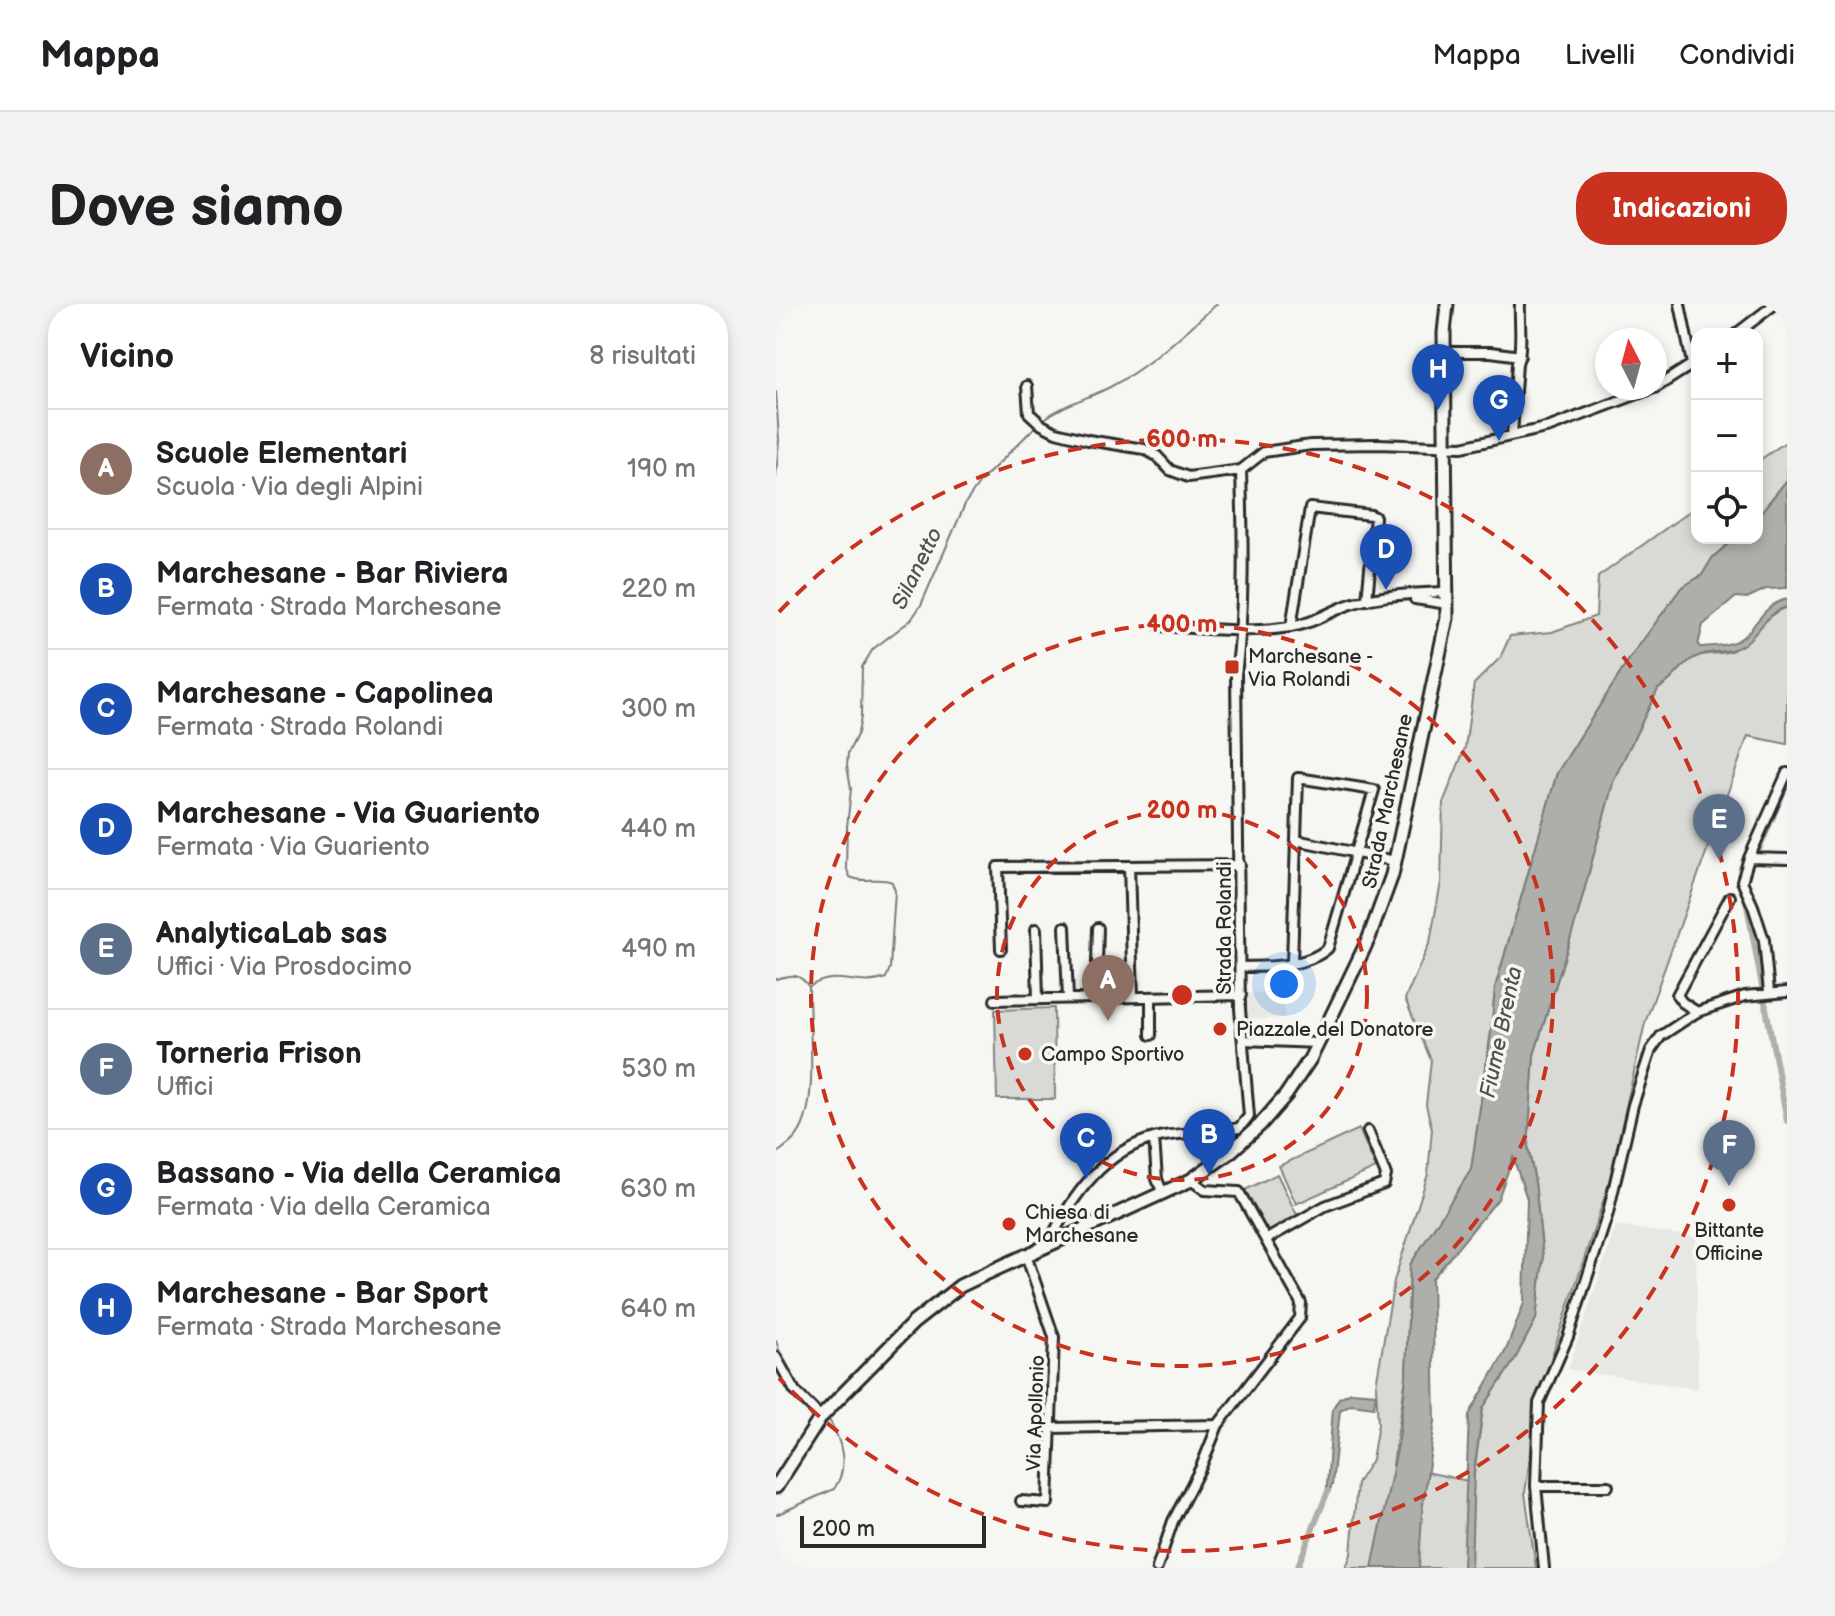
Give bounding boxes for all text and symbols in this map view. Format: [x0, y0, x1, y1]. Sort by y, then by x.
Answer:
text: Mappa [40, 33, 160, 78]
text: Mappa [1432, 39, 1521, 72]
text: Livelli [1565, 39, 1635, 72]
text: Condividi [1679, 39, 1795, 72]
button: Indicazioni [1576, 172, 1787, 245]
text: Dove siamo [48, 175, 344, 242]
north arrow [1595, 328, 1667, 400]
map controls [1691, 328, 1763, 544]
button: + [1691, 328, 1763, 400]
text: Vicino [80, 336, 174, 377]
text: 8 risultati [589, 341, 696, 372]
pin: H [1412, 344, 1464, 410]
pin: G [1473, 375, 1525, 441]
button: − [1691, 400, 1763, 472]
text: 600 m [1146, 425, 1218, 454]
text: Scuole Elementari [156, 436, 407, 472]
text: A [98, 454, 114, 485]
text: 190 m [627, 454, 696, 485]
text: Scuola · Via degli Alpini [156, 472, 423, 503]
button: locate [1691, 472, 1763, 544]
water label: Silanetto [886, 523, 949, 614]
pin: D [1360, 524, 1412, 590]
text: Marchesane - Bar Riviera [156, 556, 508, 592]
text: B [97, 574, 115, 605]
text: 220 m [622, 574, 696, 605]
text: Fermata · Strada Marchesane [156, 592, 501, 623]
text: 400 m [1147, 610, 1218, 639]
place label: Marchesane - Via Rolandi [1248, 645, 1373, 692]
marker: Marchesane - Via Rolandi [1223, 658, 1241, 676]
text: Marchesane - Capolinea [156, 676, 494, 712]
text: C [97, 694, 115, 725]
text: 300 m [621, 694, 696, 725]
text: Fermata · Strada Rolandi [156, 712, 443, 743]
street label: Strada Marchesane [1358, 712, 1418, 891]
pin: E [1693, 794, 1745, 860]
text: Marchesane - Via Guariento [156, 796, 540, 832]
text: 200 m [1147, 796, 1217, 825]
text: D [97, 814, 115, 845]
text: 440 m [620, 814, 696, 845]
text: Fermata · Via Guariento [156, 832, 430, 863]
street label: Strada Rolandi [1213, 861, 1237, 995]
text: AnalyticaLab sas [156, 916, 387, 952]
text: E [98, 934, 114, 965]
text: 490 m [621, 934, 696, 965]
text: Uffici · Via Prosdocimo [156, 952, 412, 983]
pin: A [1082, 955, 1134, 1021]
your location [1264, 964, 1304, 1004]
water label: Fiume Brenta [1474, 964, 1529, 1101]
centre of rings [1168, 981, 1196, 1009]
place label: Piazzale del Donatore [1236, 1018, 1434, 1042]
marker: Piazzale del Donatore [1211, 1020, 1229, 1038]
text: Torneria Frison [156, 1036, 362, 1072]
place label: Campo Sportivo [1041, 1043, 1184, 1067]
marker: Campo Sportivo [1016, 1045, 1034, 1063]
text: F [98, 1054, 114, 1085]
text: 530 m [621, 1054, 696, 1085]
text: Uffici [156, 1072, 213, 1103]
pin: B [1183, 1109, 1235, 1175]
pin: C [1060, 1113, 1112, 1179]
pin: F [1703, 1120, 1755, 1186]
text: Bassano - Via della Ceramica [156, 1156, 561, 1192]
text: G [96, 1174, 116, 1205]
text: 630 m [620, 1174, 696, 1205]
text: Fermata · Via della Ceramica [156, 1192, 491, 1223]
marker: Bittante Officine [1720, 1196, 1738, 1214]
place label: Chiesa di Marchesane [1025, 1201, 1138, 1248]
marker: Chiesa di Marchesane [1000, 1215, 1018, 1233]
place label: Bittante Officine [1694, 1219, 1764, 1266]
text: Marchesane - Bar Sport [156, 1276, 488, 1312]
text: H [96, 1294, 116, 1325]
text: 640 m [620, 1294, 696, 1325]
text: Fermata · Strada Marchesane [156, 1312, 501, 1343]
street label: Via Apollonio [1022, 1354, 1050, 1472]
scale bar [800, 1512, 986, 1548]
text: 200 m [812, 1516, 875, 1543]

